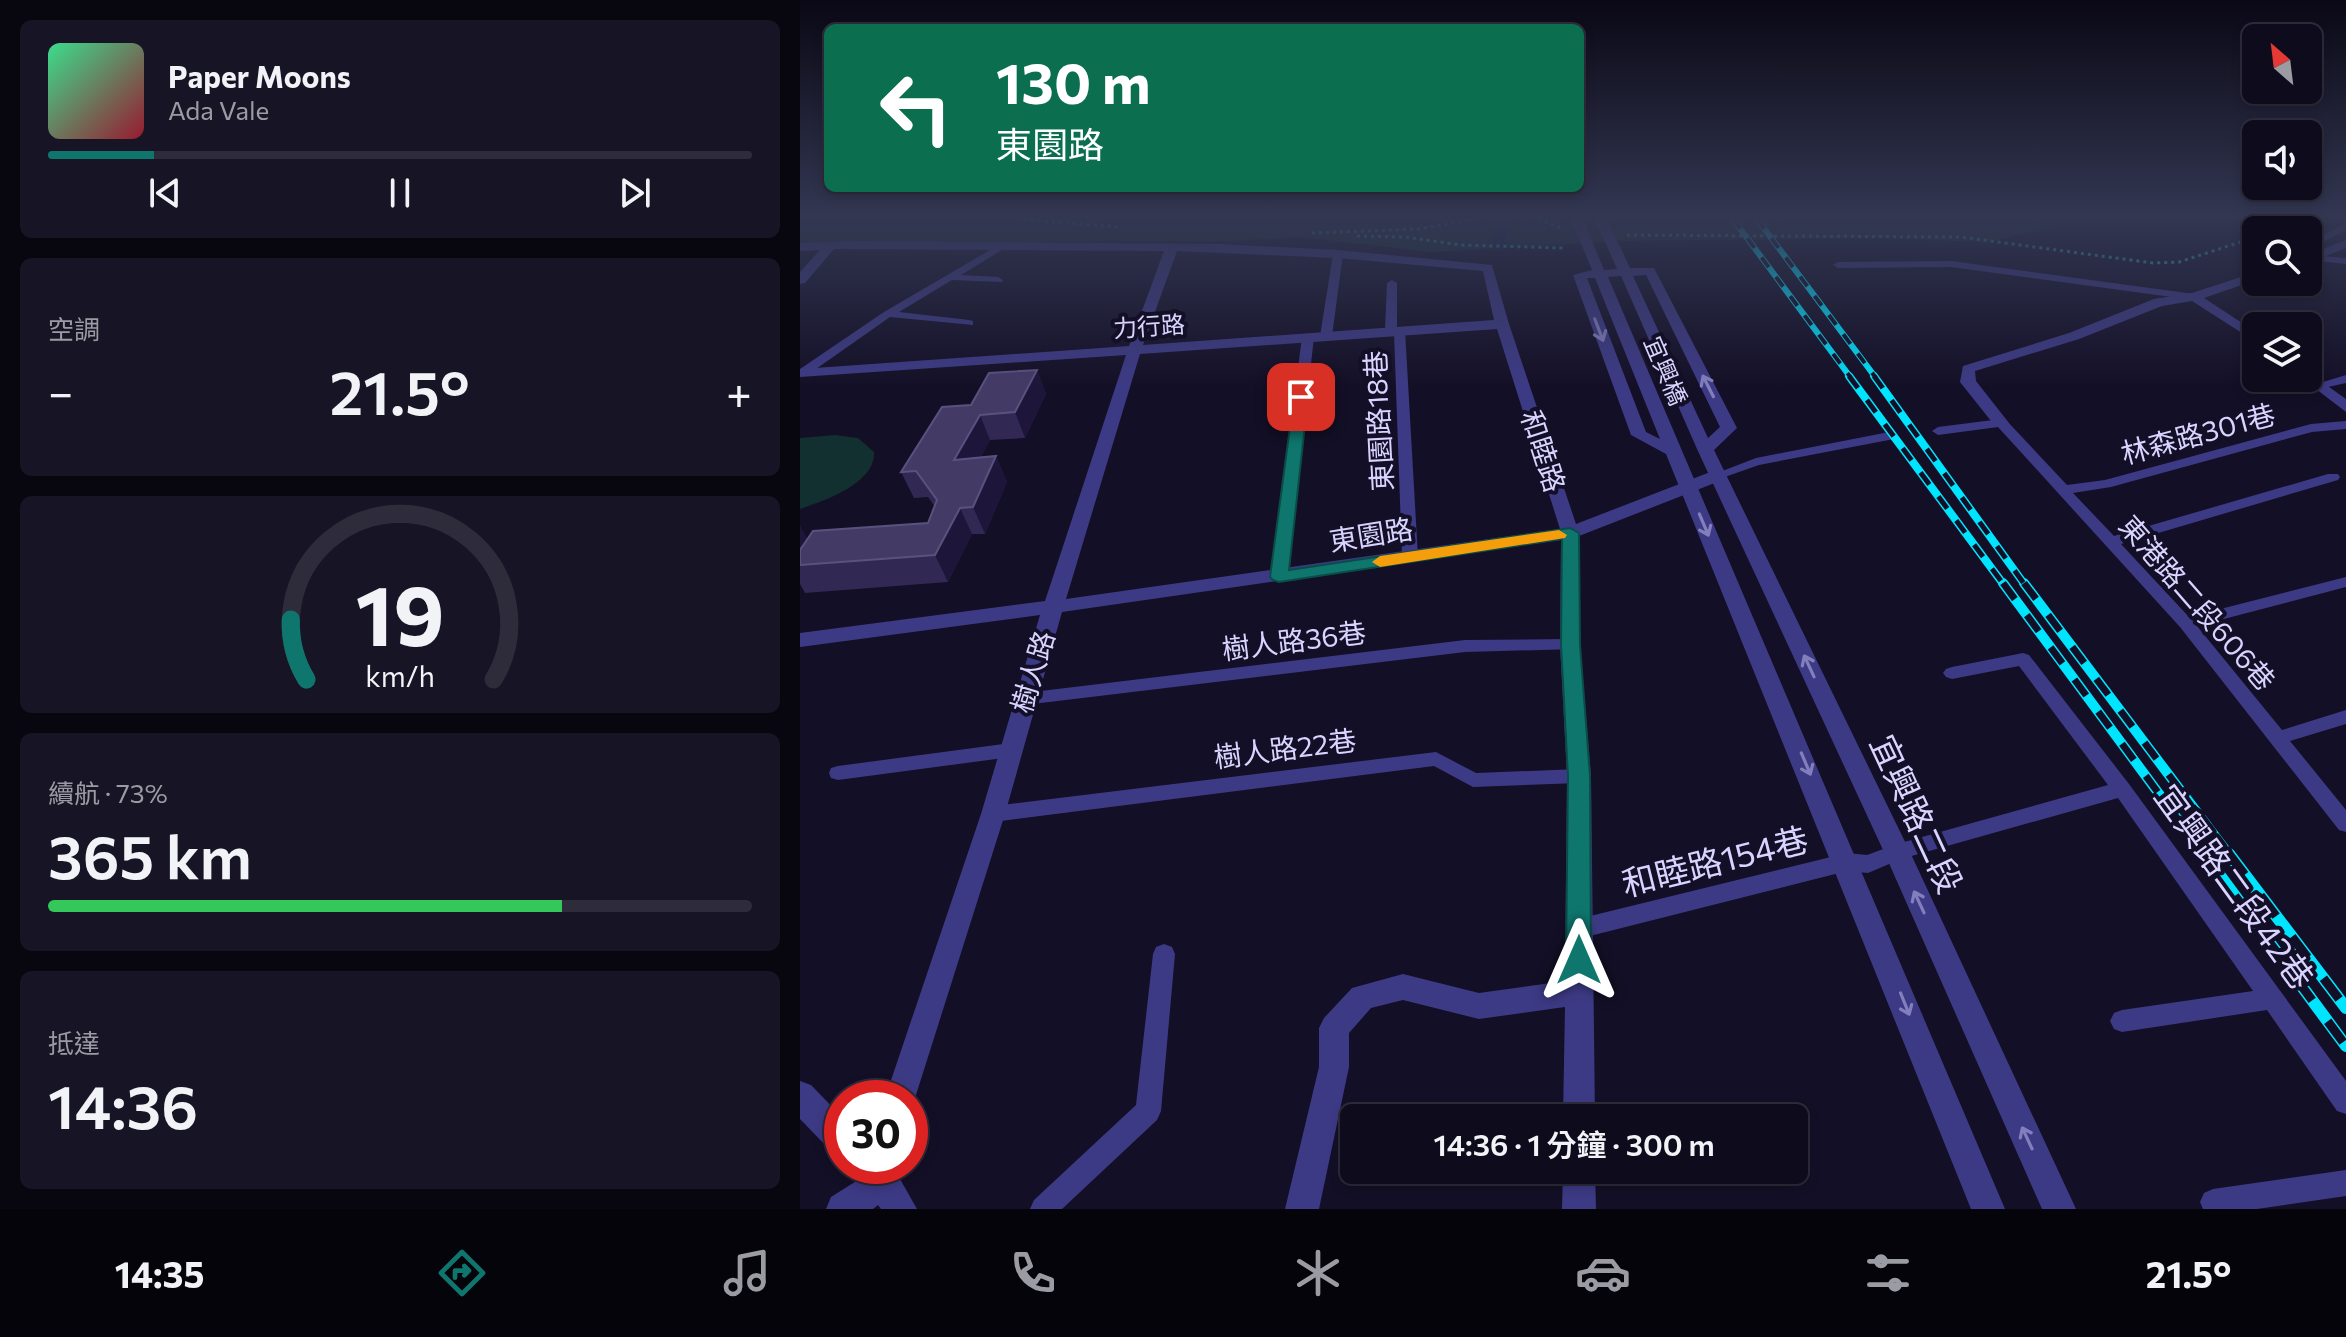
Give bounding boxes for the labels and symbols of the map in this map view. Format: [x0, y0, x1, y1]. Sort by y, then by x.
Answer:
north arrow [2242, 24, 2322, 104]
street label: 力行路 [1112, 309, 1186, 342]
one-way arrow [1593, 318, 1607, 342]
street label: 宜興橋 [1639, 332, 1694, 409]
street label: 東園路18巷 [1357, 350, 1399, 492]
pin [1267, 363, 1335, 431]
one-way arrow [1700, 375, 1716, 399]
street label: 林森路301巷 [2117, 396, 2279, 470]
street label: 和睦路 [1515, 405, 1573, 496]
street label: 東港路二段606巷 [2113, 508, 2283, 697]
street label: 東園路 [1327, 511, 1415, 557]
one-way arrow [1698, 512, 1713, 537]
street label: 樹人路36巷 [1220, 614, 1368, 666]
street label: 樹人路 [1004, 627, 1061, 717]
one-way arrow [1801, 654, 1816, 678]
street label: 樹人路22巷 [1212, 722, 1358, 774]
street label: 宜興路二段 [1863, 727, 1973, 899]
one-way arrow [1799, 751, 1814, 776]
street label: 宜興路二段42巷 [2147, 775, 2324, 996]
street label: 和睦路154巷 [1617, 817, 1812, 903]
one-way arrow [1910, 890, 1925, 914]
position arrow [1537, 918, 1621, 1002]
one-way arrow [1899, 991, 1913, 1016]
speed limit sign: 30 [824, 1080, 928, 1184]
one-way arrow [2019, 1126, 2034, 1150]

